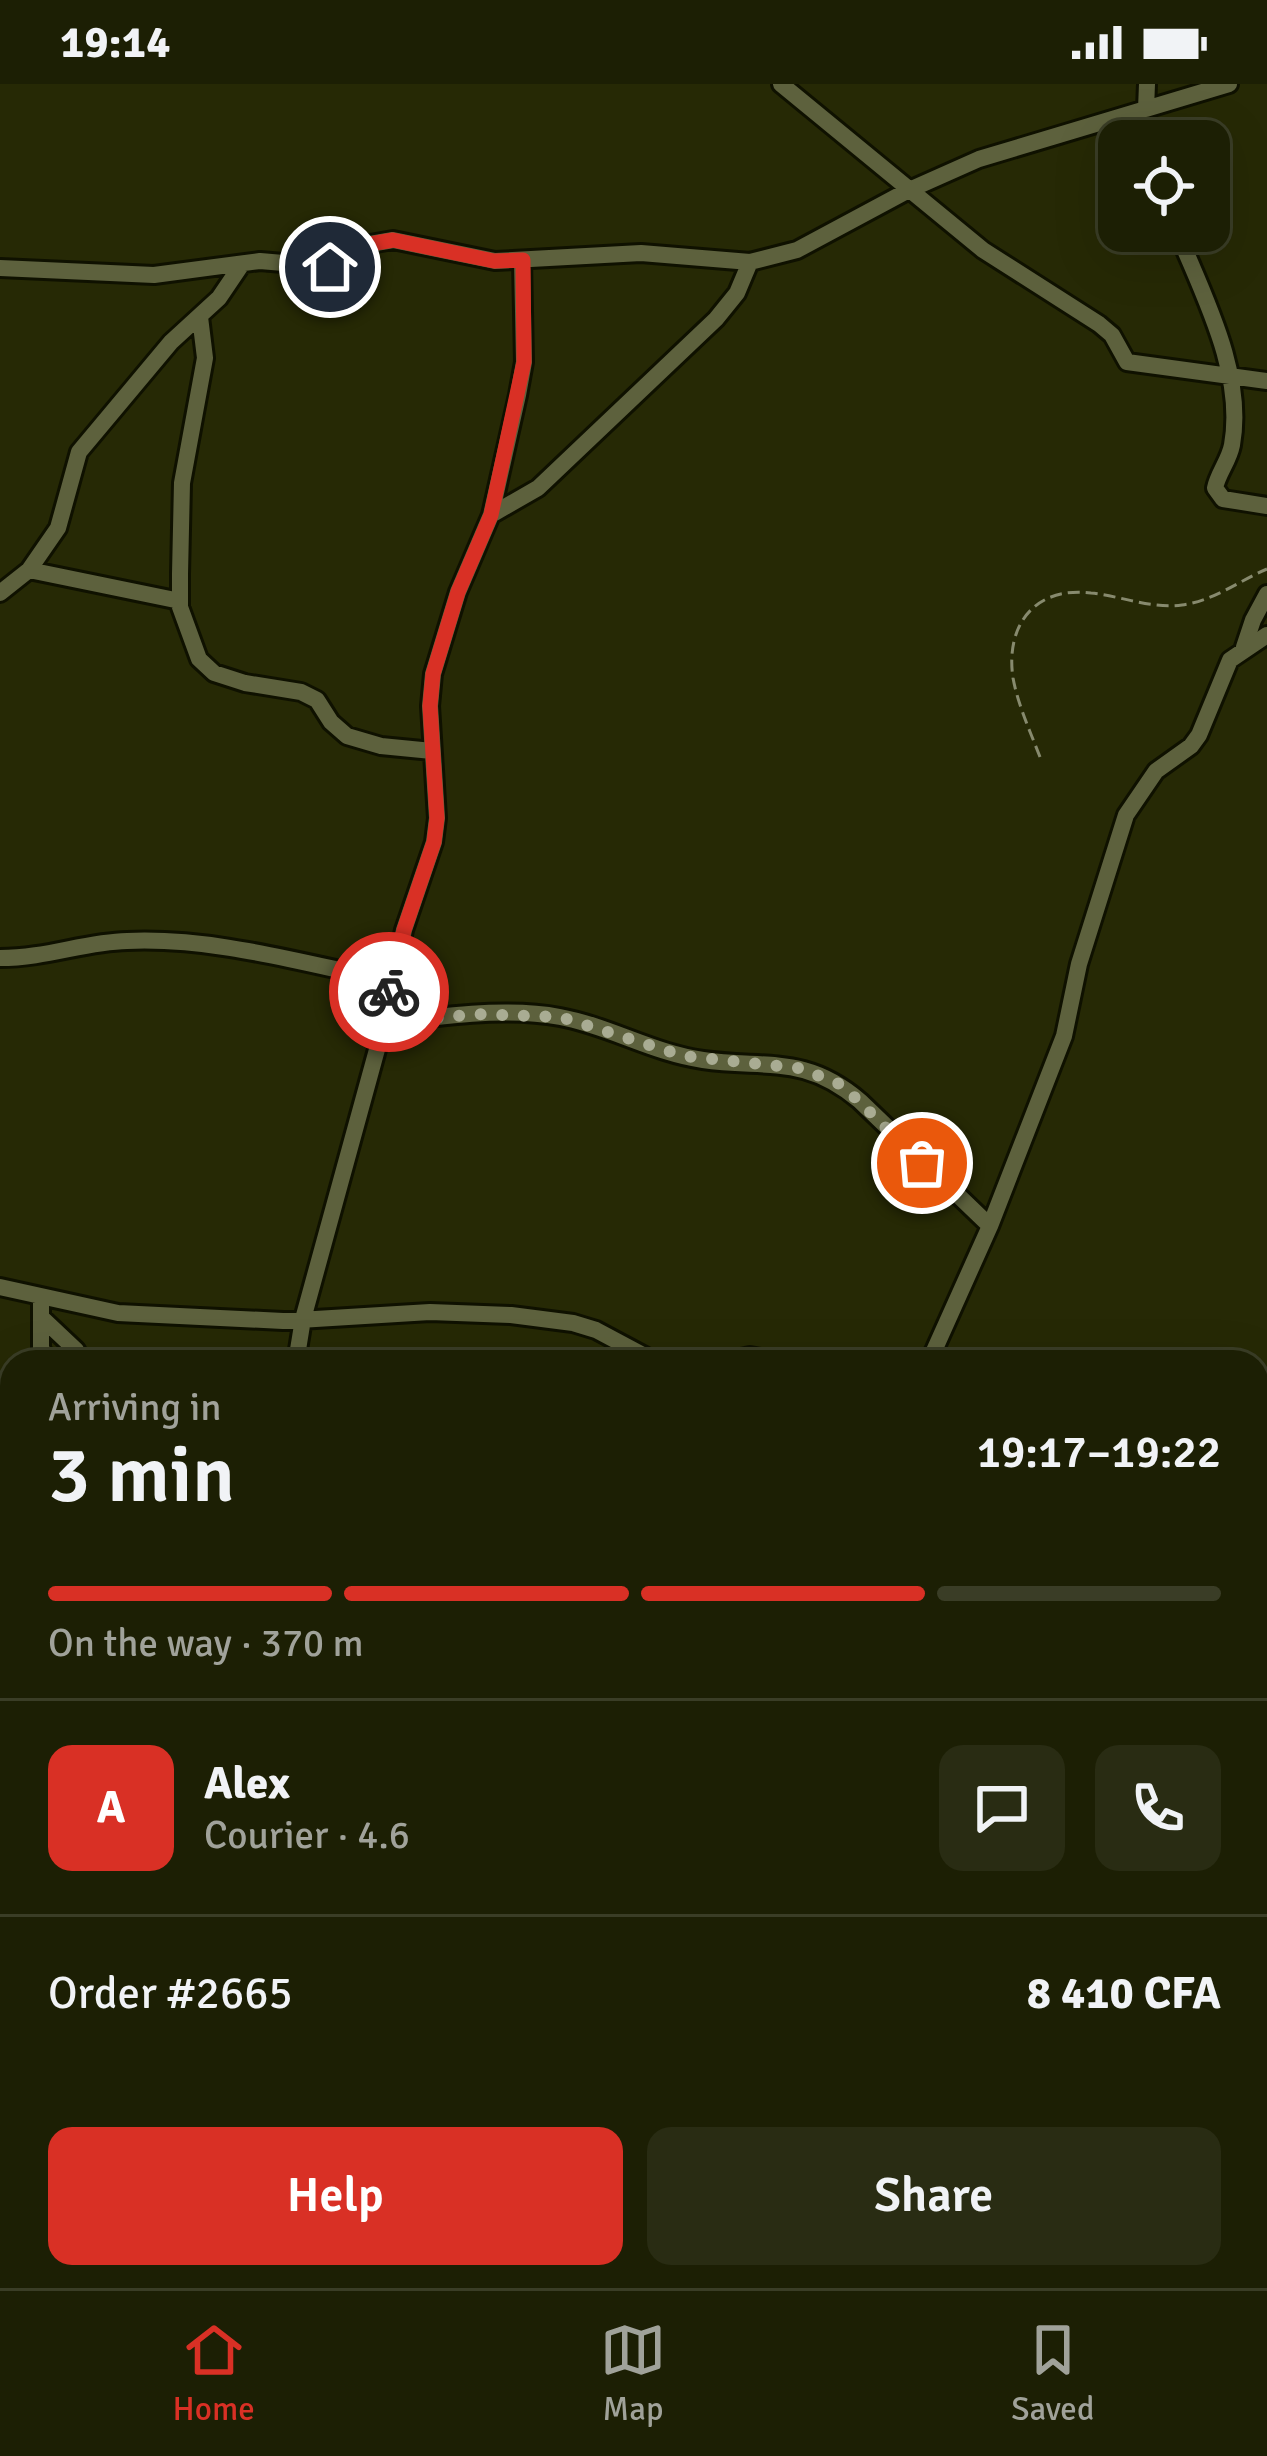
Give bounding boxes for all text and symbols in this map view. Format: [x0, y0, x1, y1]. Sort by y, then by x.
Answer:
text: 19:14 [60, 15, 170, 70]
map controls [1098, 120, 1230, 252]
button: locate [1098, 120, 1230, 252]
pin [279, 216, 381, 318]
icon: home [297, 234, 363, 300]
courier [329, 932, 449, 1052]
icon: bike [356, 959, 422, 1025]
pin [871, 1112, 973, 1214]
icon: bag [889, 1130, 955, 1196]
text: Arriving in [48, 1383, 222, 1431]
text: 19:17–19:22 [977, 1425, 1221, 1480]
text: 3 min [48, 1428, 235, 1524]
text: On the way · 370 m [48, 1619, 364, 1667]
button: chat [939, 1745, 1065, 1871]
button: phone [1095, 1745, 1221, 1871]
text: Alex [204, 1756, 290, 1811]
text: A [97, 1780, 125, 1835]
text: Courier · 4.6 [204, 1811, 410, 1859]
text: Order #2665 [48, 1966, 293, 2021]
text: 8 410 CFA [1027, 1966, 1221, 2021]
button: Help [48, 2127, 623, 2265]
button: Share [647, 2127, 1221, 2265]
tab: Home [173, 2317, 255, 2430]
tab: Map [600, 2317, 666, 2430]
tab: Saved [1011, 2317, 1094, 2430]

